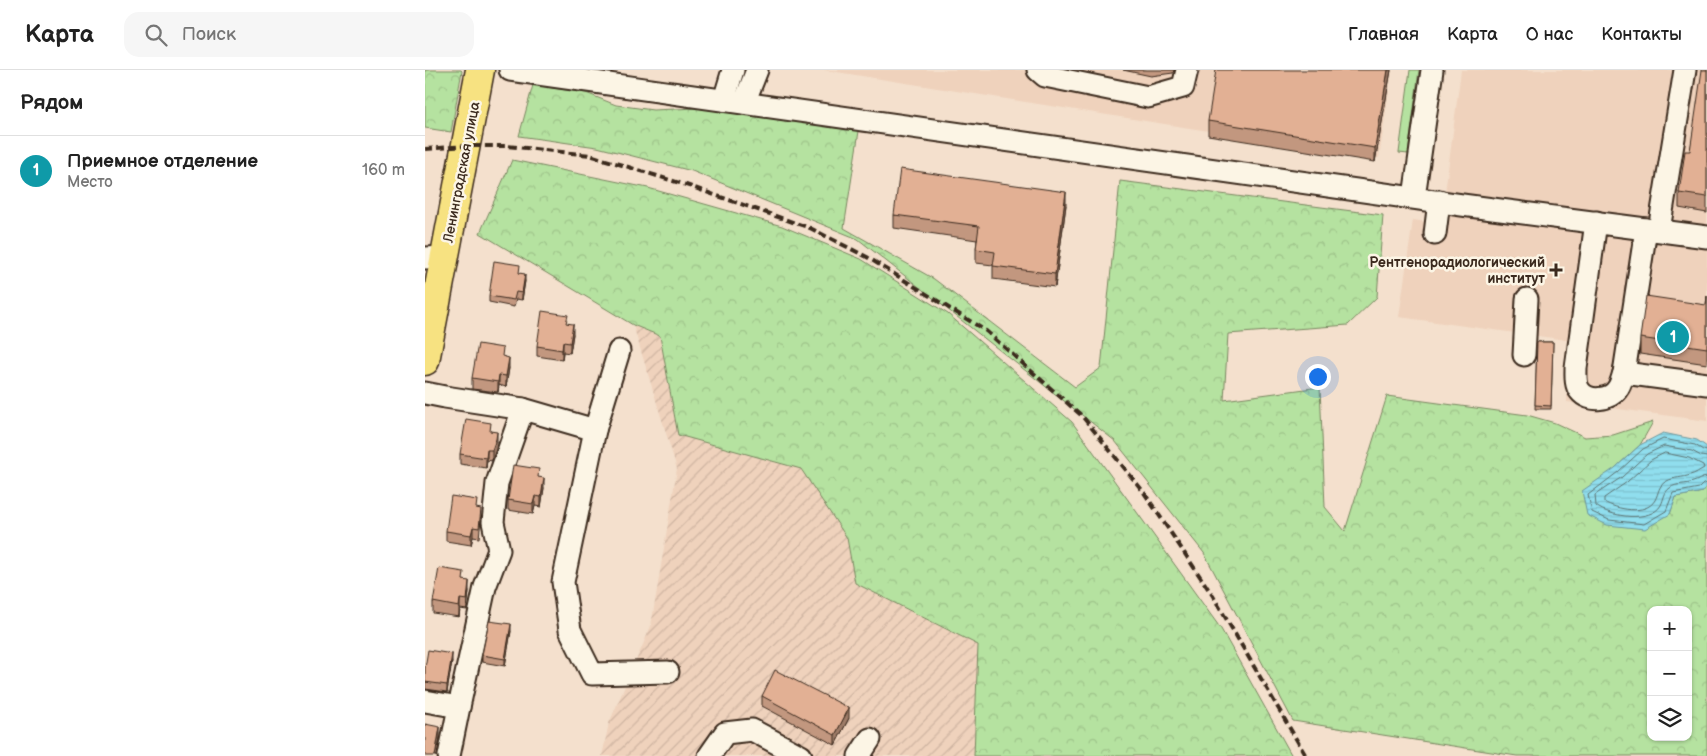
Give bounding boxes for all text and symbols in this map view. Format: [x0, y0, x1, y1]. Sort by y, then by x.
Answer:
search box [124, 12, 474, 57]
text: Карта [25, 20, 94, 49]
icon: search [142, 21, 170, 49]
text: Поиск [182, 23, 236, 46]
text: Главная [1348, 24, 1419, 45]
text: Карта [1447, 24, 1498, 45]
text: О нас [1526, 24, 1573, 45]
text: Контакты [1601, 24, 1682, 45]
text: Рядом [20, 90, 83, 115]
street label: Ленинградская улица [439, 99, 484, 245]
text: Приемное отделение [67, 150, 258, 173]
text: 1 [33, 161, 39, 180]
text: 160 m [362, 161, 405, 180]
text: Место [67, 173, 113, 192]
place label: Рентгенорадиологический институт [1369, 254, 1545, 287]
marker: Рентгенорадиологический институт [1549, 263, 1563, 277]
pin: 1 [1657, 318, 1689, 356]
your location [1305, 364, 1331, 390]
map controls [1647, 606, 1692, 741]
button: + [1647, 606, 1692, 651]
button: − [1647, 651, 1692, 696]
button: layers [1647, 696, 1692, 741]

